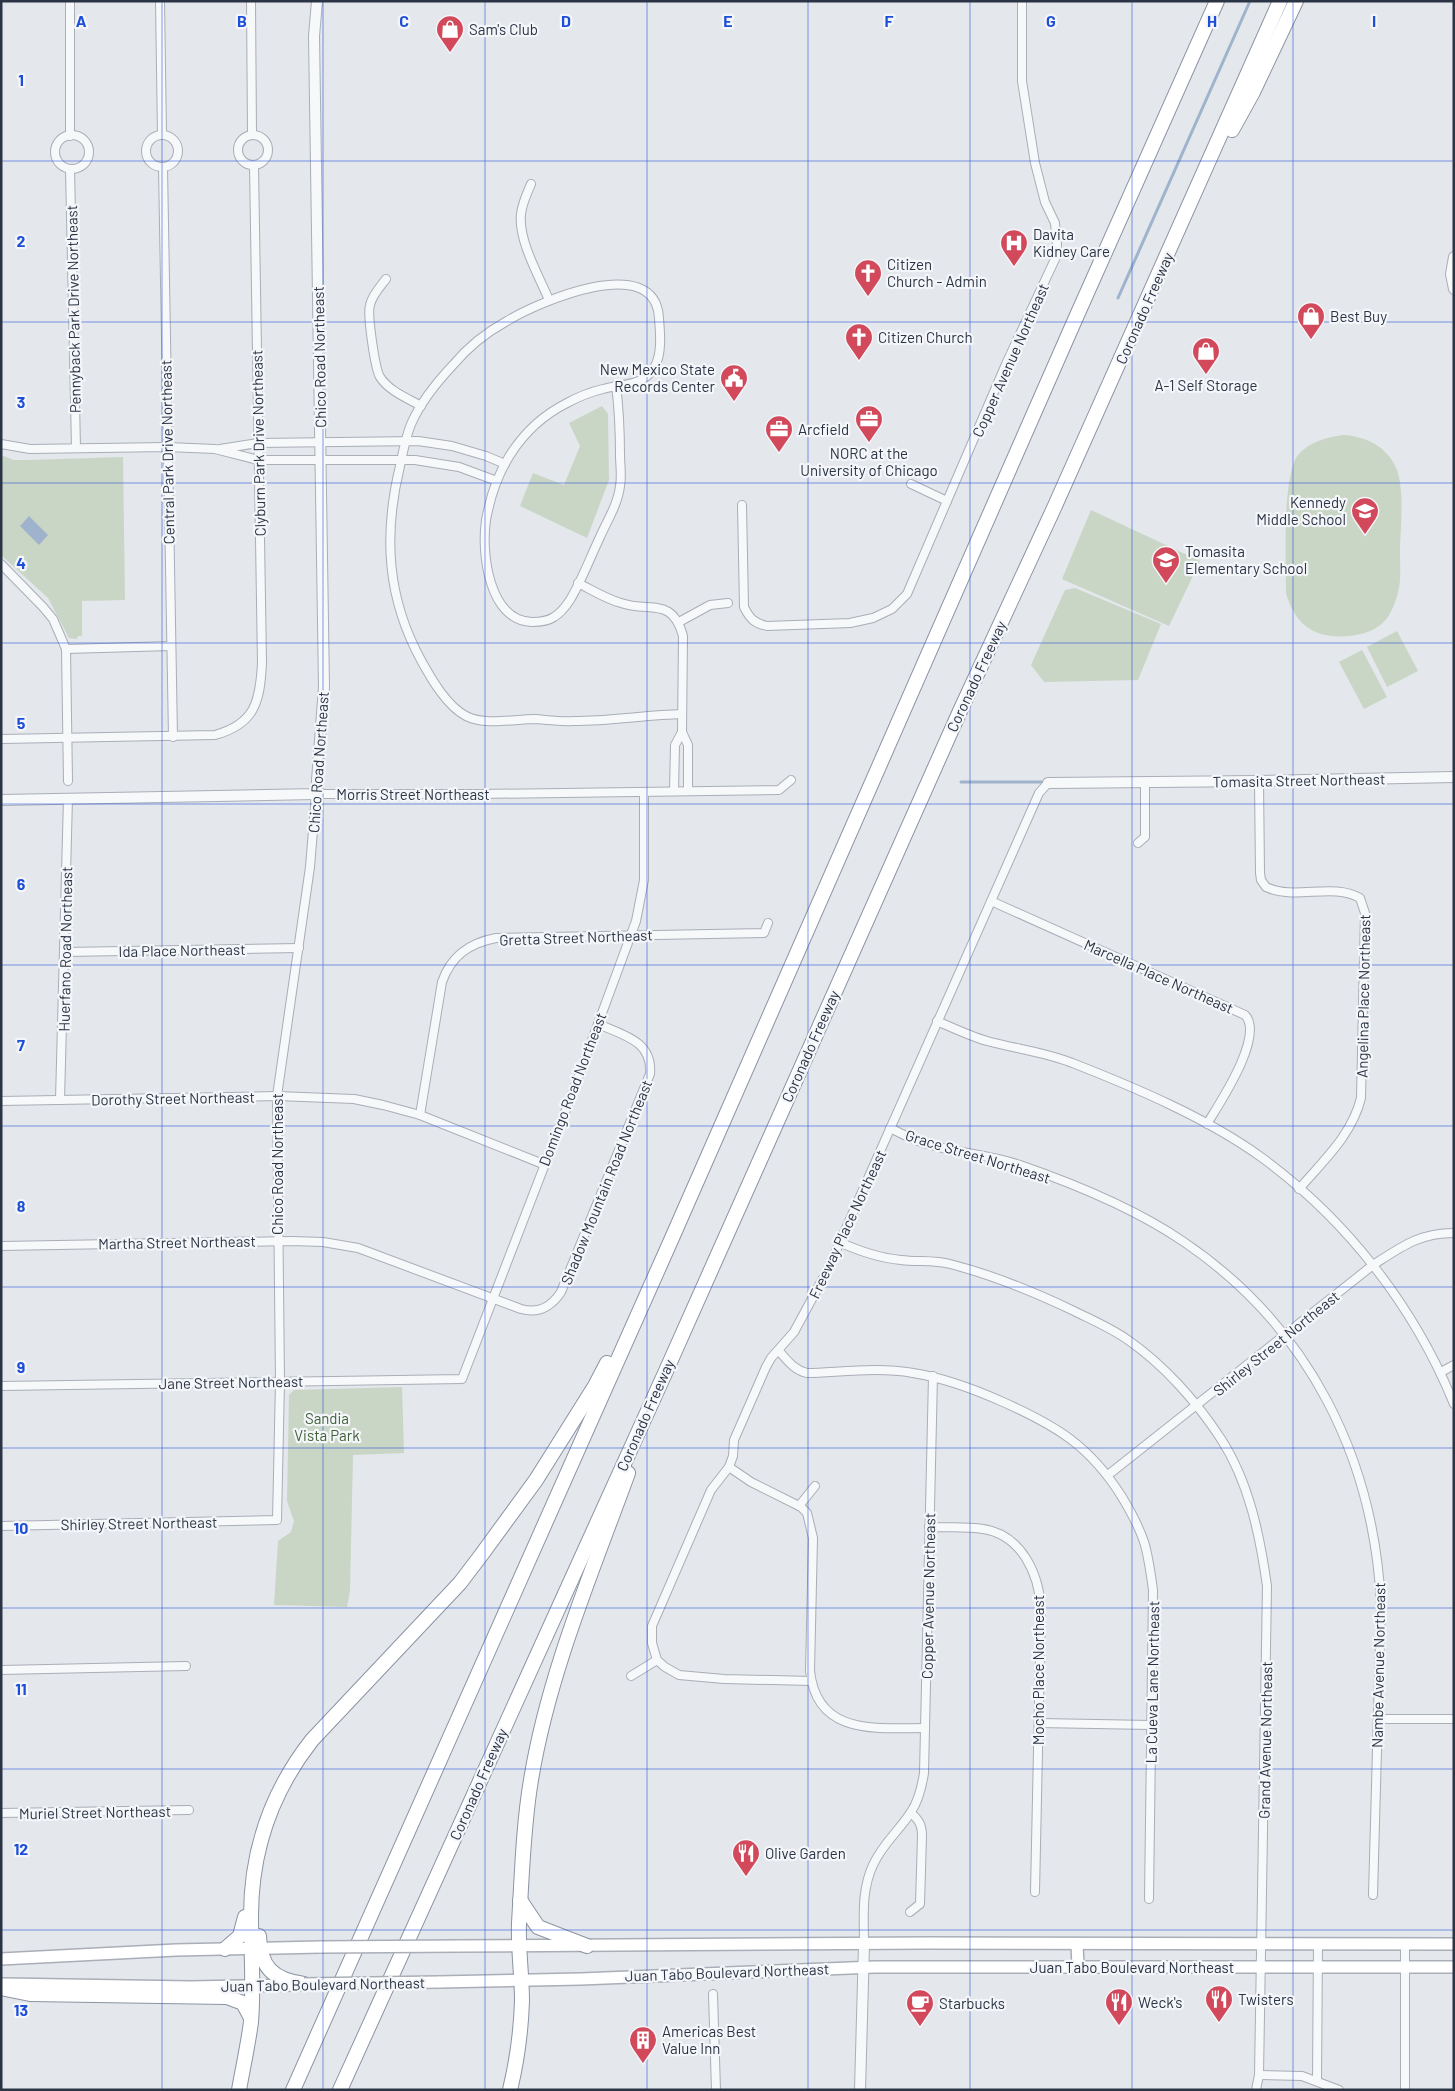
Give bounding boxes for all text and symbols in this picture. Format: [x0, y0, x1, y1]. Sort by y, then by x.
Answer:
text: A [76, 11, 87, 30]
text: B [237, 11, 247, 30]
text: C [399, 11, 409, 30]
text: D [561, 11, 571, 30]
text: E [723, 11, 733, 30]
text: F [885, 11, 894, 30]
text: G [1046, 11, 1056, 30]
text: H [1207, 11, 1217, 30]
text: I [1372, 11, 1376, 30]
shop icon: Sam's Club [435, 14, 465, 53]
place label: Sam's Club [469, 20, 538, 38]
text: 1 [18, 70, 24, 89]
street label: Pennyback Park Drive Northeast [62, 205, 84, 413]
place label: Davita Kidney Care [1033, 225, 1110, 260]
hospital icon: Davita Kidney Care [999, 228, 1029, 267]
text: 2 [17, 231, 26, 250]
street label: Coronado Freeway [1111, 249, 1177, 367]
place label: Citizen Church - Admin [887, 255, 987, 290]
church icon: Citizen Church - Admin [853, 258, 883, 297]
street label: Copper Avenue Northeast [968, 280, 1052, 440]
street label: Chico Road Northeast [309, 286, 329, 428]
shop icon: Best Buy [1296, 301, 1326, 340]
place label: Best Buy [1330, 307, 1387, 325]
church icon: Citizen Church [844, 322, 874, 361]
place label: Citizen Church [878, 328, 972, 346]
shop icon: A-1 Self Storage [1191, 336, 1221, 375]
street label: Clyburn Park Drive Northeast [247, 349, 269, 537]
street label: Central Park Drive Northeast [156, 359, 178, 545]
place label: New Mexico State Records Center [600, 360, 716, 395]
public building icon: New Mexico State Records Center [719, 363, 749, 402]
place label: A-1 Self Storage [1155, 376, 1257, 394]
text: 3 [17, 392, 25, 411]
office icon: NORC at the University of Chicago [854, 404, 884, 443]
office icon: Arcfield [764, 414, 794, 453]
place label: Arcfield [798, 420, 849, 438]
place label: NORC at the University of Chicago [800, 444, 938, 479]
place label: Kennedy Middle School [1256, 493, 1346, 528]
school or university icon: Kennedy Middle School [1350, 496, 1380, 535]
place label: Tomasita Elementary School [1185, 542, 1307, 577]
school or university icon: Tomasita Elementary School [1151, 545, 1181, 584]
text: 4 [16, 553, 26, 572]
street label: Coronado Freeway [942, 617, 1010, 734]
street label: Chico Road Northeast [304, 691, 332, 833]
text: 5 [17, 713, 26, 732]
street label: Tomasita Street Northeast [1213, 769, 1385, 791]
street label: Morris Street Northeast [336, 785, 490, 803]
street label: Huerfano Road Northeast [55, 866, 75, 1032]
text: 6 [17, 874, 26, 893]
street label: Angelina Place Northeast [1353, 914, 1373, 1078]
street label: Gretta Street Northeast [499, 925, 653, 949]
street label: Marcella Place Northeast [1082, 935, 1236, 1017]
street label: Ida Place Northeast [118, 940, 246, 960]
street label: Coronado Freeway [777, 987, 843, 1105]
street label: Domingo Road Northeast [534, 1010, 610, 1168]
text: 7 [17, 1035, 25, 1054]
street label: Shadow Mountain Road Northeast [557, 1077, 655, 1287]
street label: Dorothy Street Northeast [91, 1088, 255, 1108]
street label: Chico Road Northeast [268, 1093, 286, 1235]
street label: Grace Street Northeast [903, 1125, 1053, 1187]
street label: Freeway Place Northeast [805, 1147, 889, 1301]
text: 8 [17, 1196, 26, 1215]
street label: Martha Street Northeast [98, 1232, 256, 1252]
street label: Shirley Street Northeast [1209, 1287, 1343, 1399]
street label: Coronado Freeway [612, 1356, 678, 1474]
text: 9 [17, 1357, 25, 1376]
street label: Jane Street Northeast [158, 1372, 304, 1392]
park label: Sandia Vista Park [294, 1409, 360, 1444]
street label: Shirley Street Northeast [60, 1513, 218, 1533]
street label: Copper Avenue Northeast [918, 1513, 938, 1679]
text: 10 [14, 1518, 28, 1537]
street label: Nambe Avenue Northeast [1368, 1582, 1388, 1748]
street label: Mocho Place Northeast [1029, 1595, 1047, 1745]
street label: La Cueva Lane Northeast [1142, 1601, 1162, 1763]
street label: Grand Avenue Northeast [1255, 1661, 1275, 1819]
text: 11 [15, 1679, 27, 1698]
street label: Coronado Freeway [445, 1725, 511, 1843]
street label: Muriel Street Northeast [19, 1802, 171, 1822]
restaurant icon: Olive Garden [731, 1838, 761, 1877]
text: 12 [14, 1839, 28, 1858]
place label: Olive Garden [765, 1844, 846, 1862]
street label: Juan Tabo Boulevard Northeast [1030, 1958, 1234, 1976]
street label: Juan Tabo Boulevard Northeast [625, 1959, 829, 1985]
street label: Juan Tabo Boulevard Northeast [221, 1973, 425, 1995]
restaurant icon: Twisters [1204, 1984, 1234, 2023]
restaurant icon: Weck's [1104, 1987, 1134, 2026]
cafe icon: Starbucks [905, 1988, 935, 2027]
place label: Twisters [1238, 1990, 1294, 2008]
place label: Weck's [1138, 1993, 1183, 2011]
place label: Starbucks [939, 1994, 1005, 2012]
text: 13 [14, 2000, 28, 2019]
place label: Americas Best Value Inn [662, 2022, 756, 2057]
building icon: Americas Best Value Inn [628, 2025, 658, 2064]

